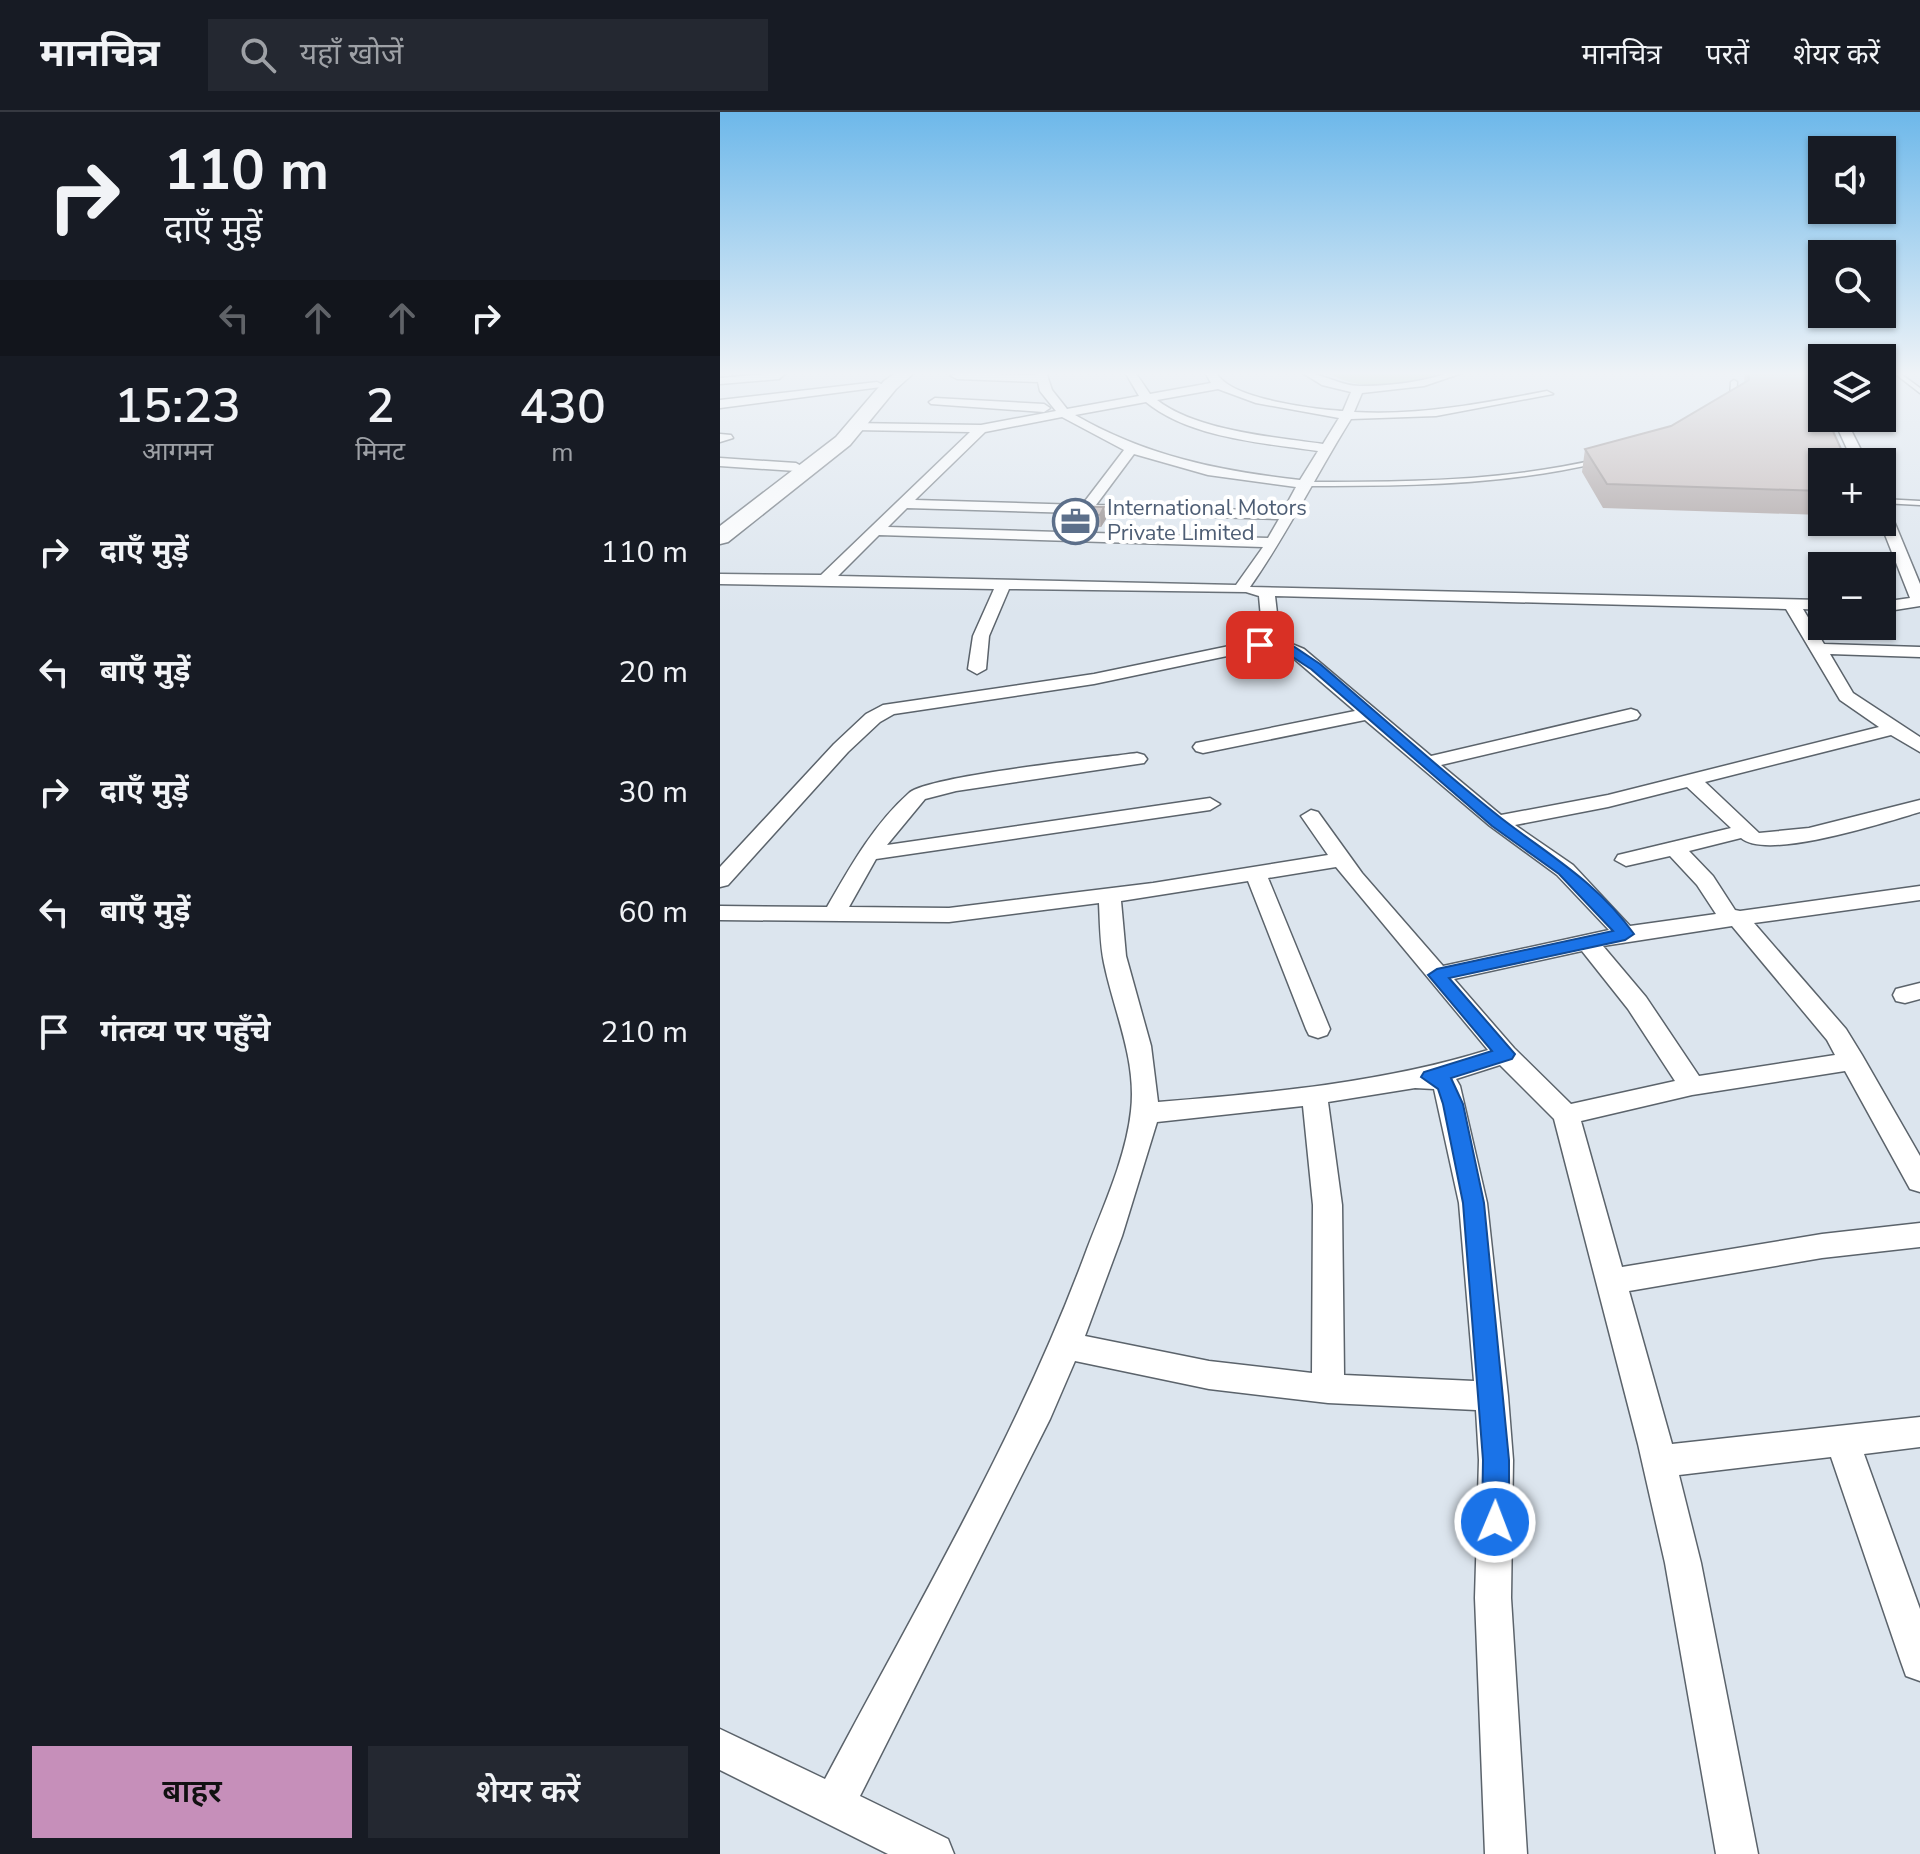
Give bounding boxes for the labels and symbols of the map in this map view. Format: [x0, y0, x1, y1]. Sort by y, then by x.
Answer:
place label: International Motors Private Limited [1107, 493, 1307, 548]
office icon: International Motors Private Limited [1052, 497, 1100, 545]
pin [1226, 611, 1294, 679]
position arrow [1453, 1480, 1537, 1564]

